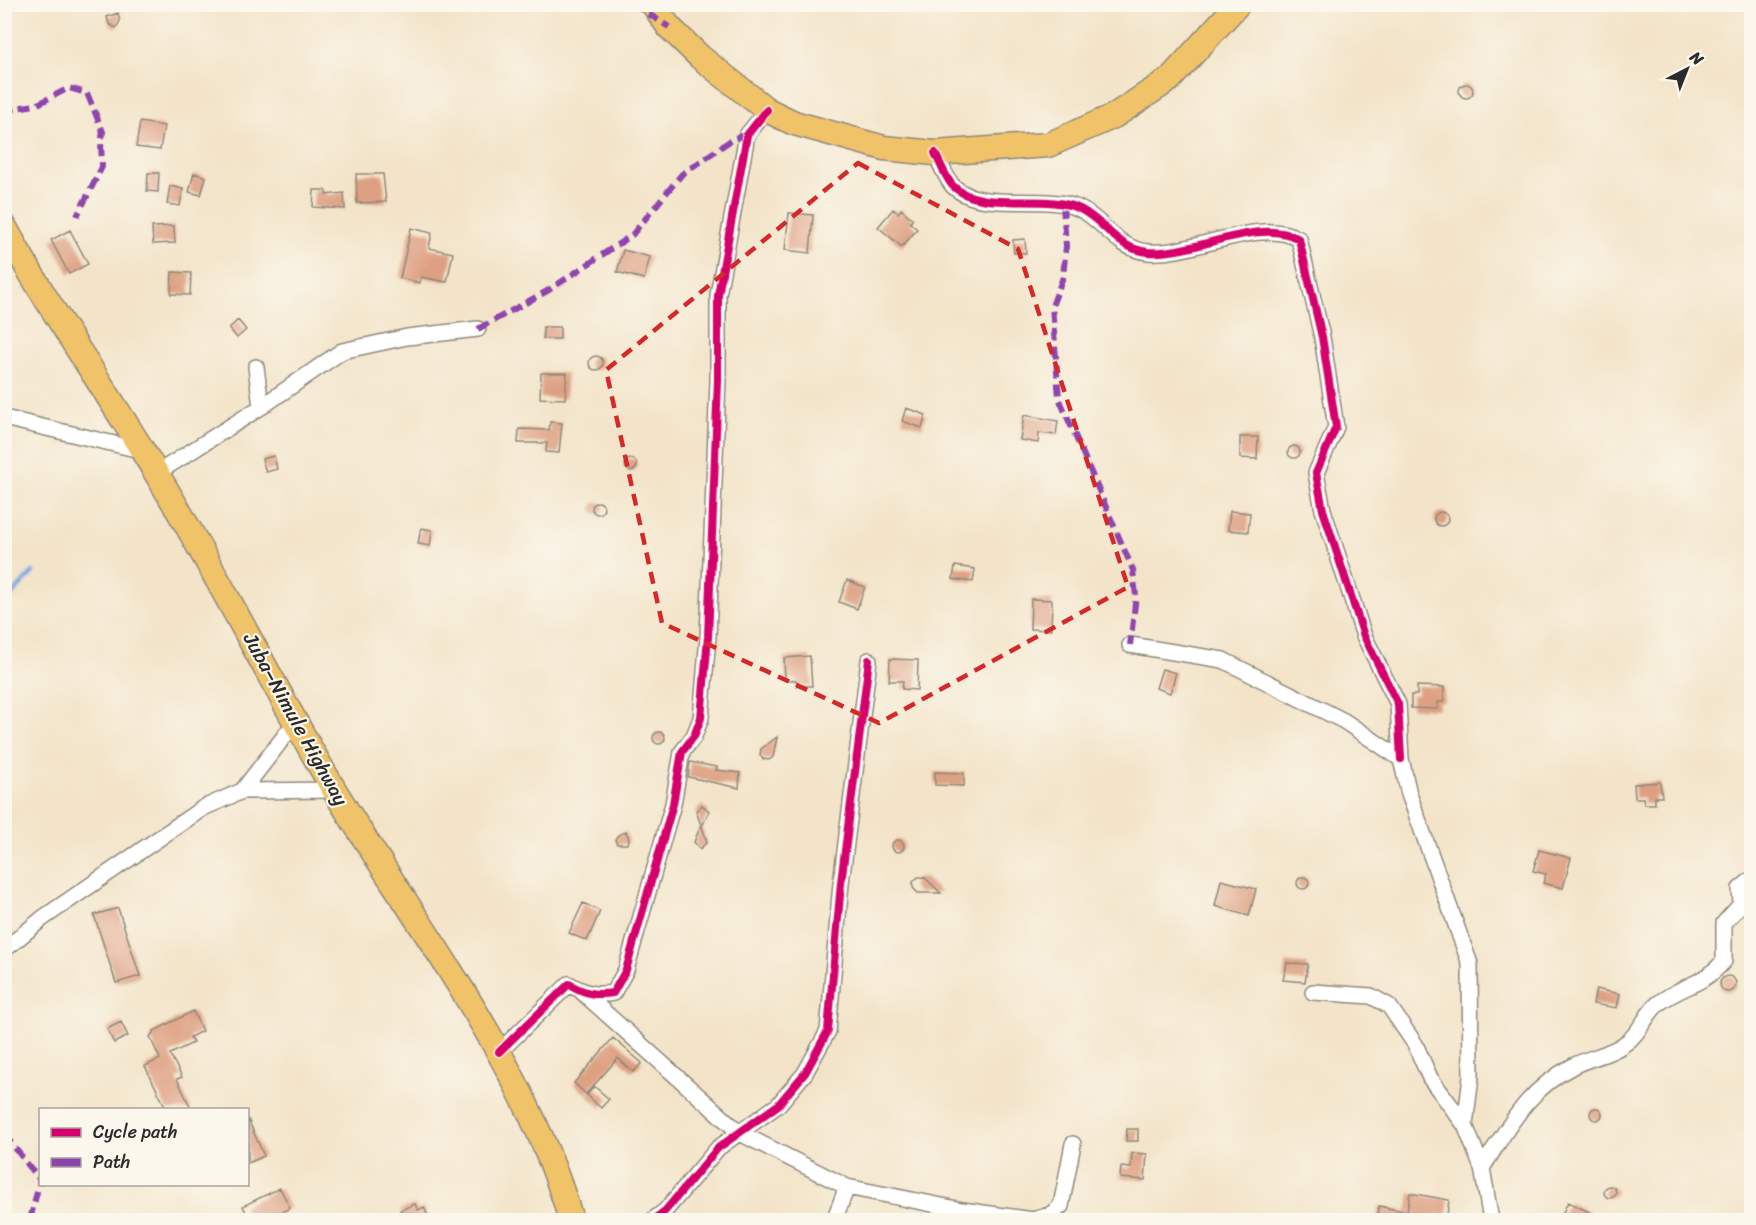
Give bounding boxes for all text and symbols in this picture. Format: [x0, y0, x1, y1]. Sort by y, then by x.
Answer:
north arrow [1657, 39, 1717, 99]
text: N [1682, 43, 1711, 73]
street label: Juba–Nimule Highway [233, 625, 358, 813]
legend [39, 1108, 249, 1186]
text: Cycle path [93, 1116, 177, 1148]
text: Path [93, 1146, 130, 1178]

